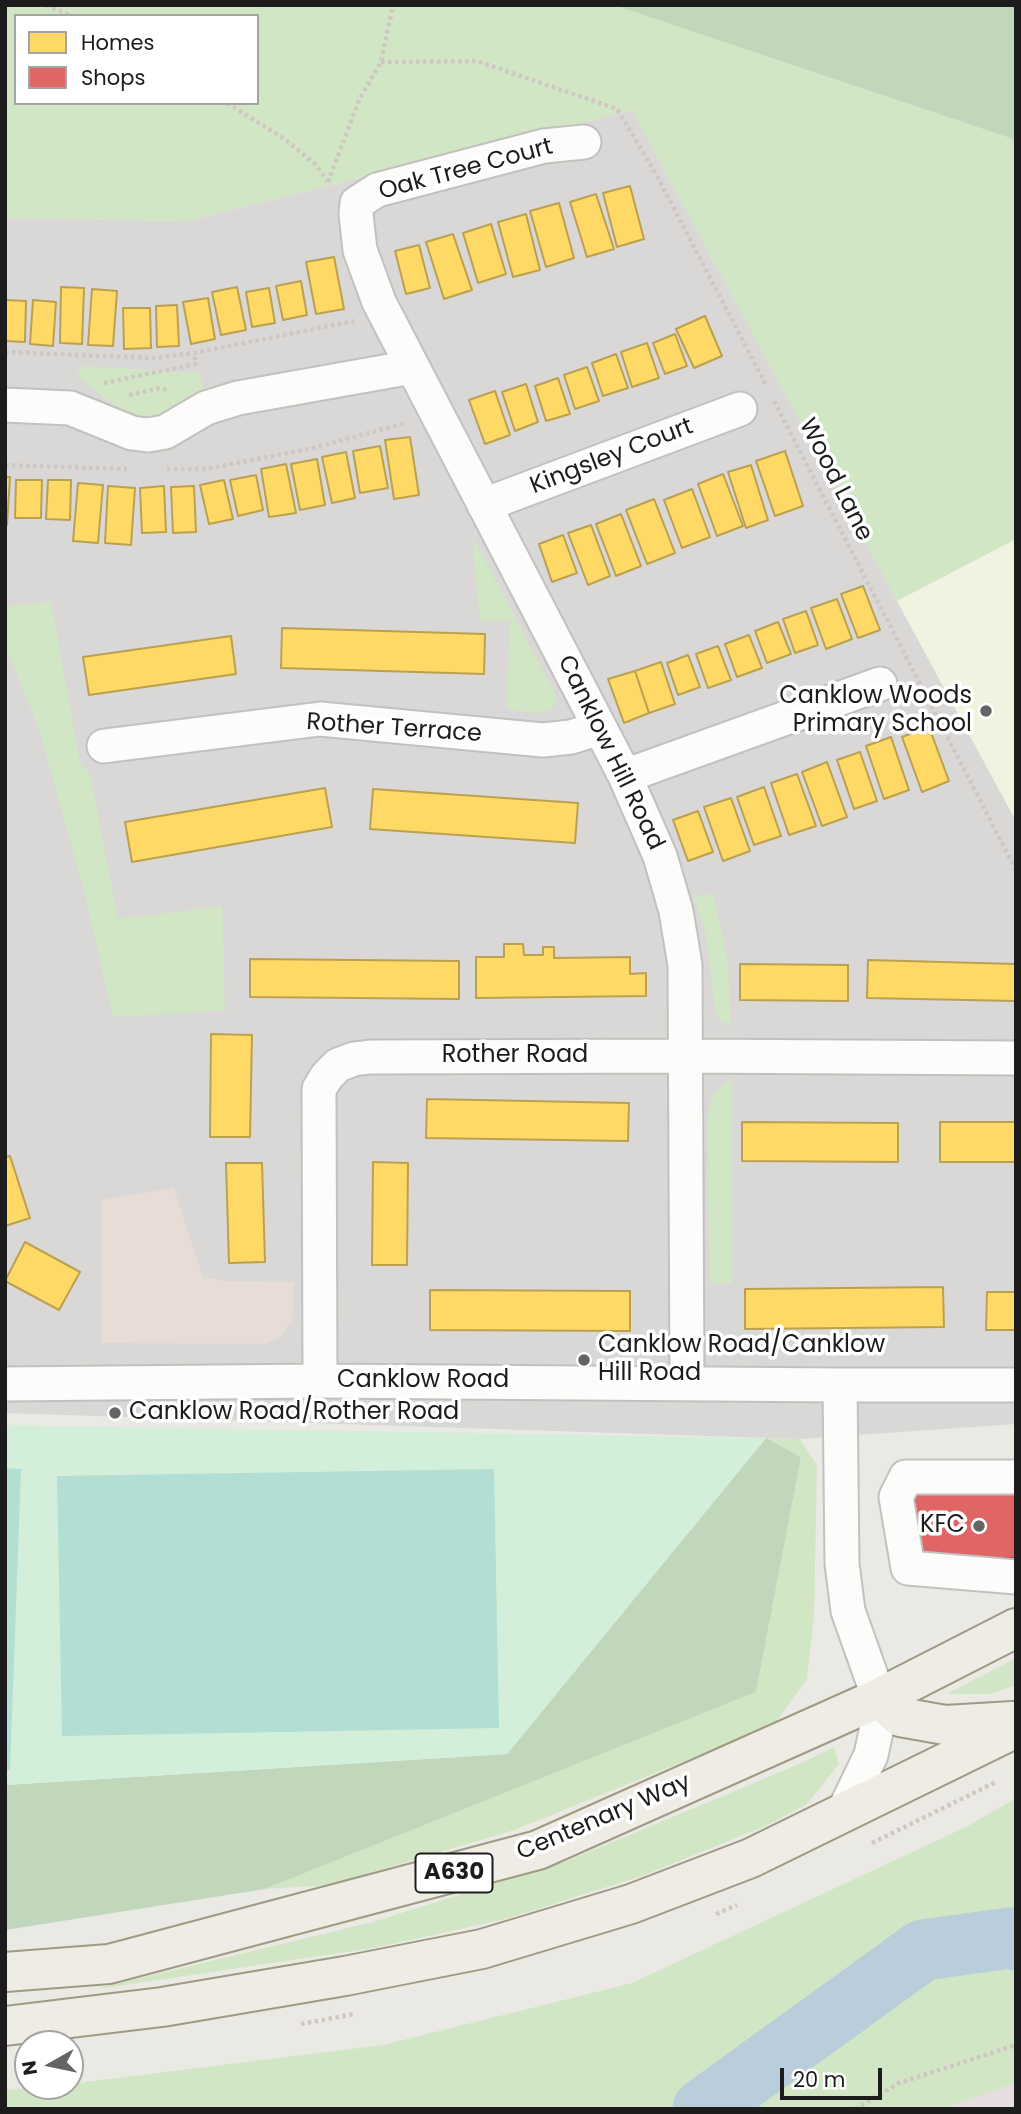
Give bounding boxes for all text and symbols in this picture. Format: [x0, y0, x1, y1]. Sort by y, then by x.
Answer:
legend [14, 14, 259, 105]
text: Homes [81, 28, 155, 57]
text: Shops [81, 63, 145, 92]
street label: Oak Tree Court [376, 133, 556, 207]
street label: Kingsley Court [527, 413, 697, 501]
street label: Wood Lane [792, 414, 878, 546]
street label: Canklow Hill Road [550, 651, 670, 855]
place label: Canklow Woods Primary School [779, 683, 972, 739]
marker: Canklow Woods Primary School [978, 703, 994, 719]
street label: Rother Terrace [305, 709, 483, 749]
street label: Rother Road [442, 1042, 588, 1070]
place label: Canklow Road/Canklow Hill Road [598, 1332, 885, 1388]
marker: Canklow Road/Canklow Hill Road [576, 1352, 592, 1368]
street label: Canklow Road [337, 1367, 509, 1395]
place label: Canklow Road/Rother Road [129, 1399, 459, 1427]
marker: Canklow Road/Rother Road [107, 1405, 123, 1421]
place label: KFC [920, 1512, 965, 1540]
marker: KFC [971, 1518, 987, 1534]
street label: Centenary Way [513, 1768, 695, 1868]
road number: A630 [416, 1854, 492, 1892]
north arrow [14, 2030, 84, 2100]
scale bar [783, 2054, 884, 2098]
text: N [15, 2059, 44, 2077]
text: 20 m [793, 2065, 846, 2094]

